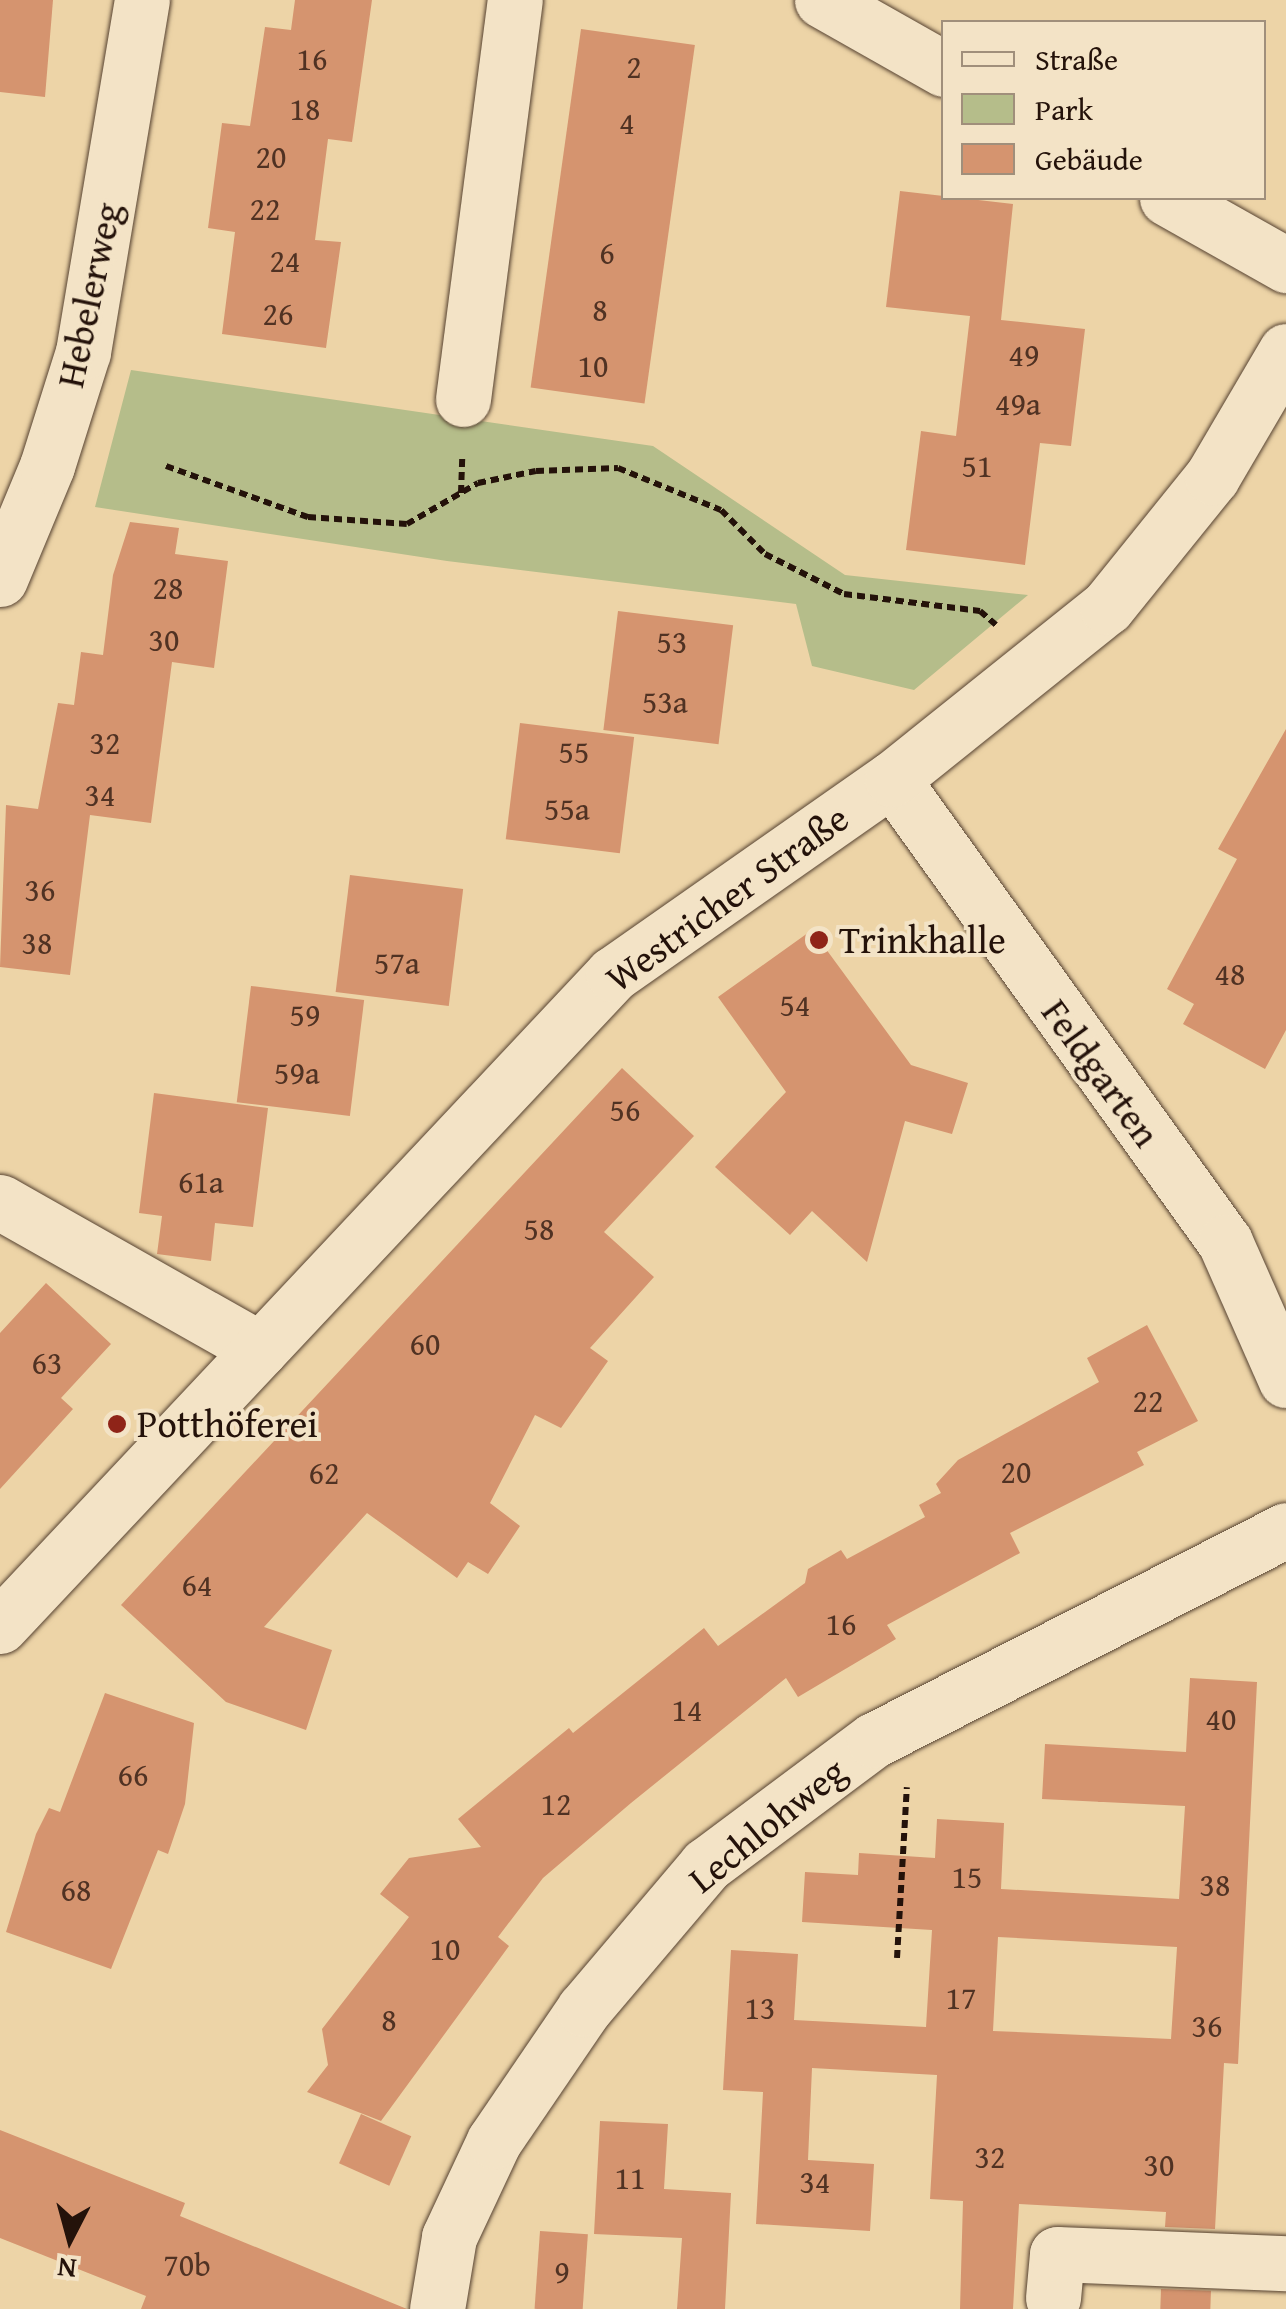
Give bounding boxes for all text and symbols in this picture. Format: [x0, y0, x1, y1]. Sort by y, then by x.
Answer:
legend [941, 20, 1266, 200]
text: Straße [1035, 37, 1118, 81]
house number: 16 [297, 40, 327, 78]
house number: 2 [626, 48, 642, 86]
text: Park [1035, 87, 1093, 131]
house number: 18 [290, 90, 320, 128]
house number: 4 [619, 104, 635, 142]
text: Gebäude [1035, 137, 1143, 181]
house number: 20 [256, 138, 286, 176]
house number: 22 [250, 190, 280, 228]
street label: Hebelerweg [47, 198, 131, 392]
house number: 6 [599, 234, 615, 272]
house number: 24 [270, 242, 300, 280]
house number: 8 [592, 291, 608, 329]
house number: 26 [263, 295, 293, 333]
house number: 49 [1009, 336, 1039, 374]
house number: 10 [578, 347, 608, 385]
house number: 49a [995, 385, 1041, 423]
house number: 51 [962, 447, 992, 485]
house number: 28 [153, 569, 183, 607]
house number: 30 [149, 621, 179, 659]
house number: 53 [657, 623, 687, 661]
house number: 53a [642, 683, 688, 721]
house number: 32 [90, 724, 120, 762]
house number: 55 [559, 733, 589, 771]
house number: 34 [85, 776, 115, 814]
house number: 55a [544, 790, 590, 828]
street label: Westricher Straße [597, 795, 857, 1001]
house number: 36 [25, 871, 55, 909]
place label: Trinkhalle [839, 917, 1006, 963]
house number: 38 [22, 924, 52, 962]
marker: Trinkhalle [808, 929, 830, 951]
house number: 57a [374, 944, 420, 982]
house number: 48 [1215, 955, 1245, 993]
house number: 54 [780, 986, 810, 1024]
street label: Feldgarten [1032, 990, 1170, 1156]
house number: 59 [290, 996, 320, 1034]
house number: 59a [274, 1054, 320, 1092]
house number: 56 [610, 1091, 640, 1129]
house number: 61a [178, 1163, 224, 1201]
house number: 58 [524, 1210, 554, 1248]
house number: 60 [410, 1325, 440, 1363]
house number: 63 [32, 1344, 62, 1382]
house number: 22 [1133, 1382, 1163, 1420]
place label: Potthöferei [137, 1401, 318, 1447]
marker: Potthöferei [106, 1413, 128, 1435]
house number: 20 [1001, 1453, 1031, 1491]
house number: 62 [309, 1454, 339, 1492]
house number: 64 [182, 1566, 212, 1604]
house number: 16 [826, 1605, 856, 1643]
house number: 14 [672, 1691, 702, 1729]
house number: 40 [1206, 1700, 1236, 1738]
street label: Lechlohweg [679, 1748, 855, 1902]
house number: 66 [118, 1756, 148, 1794]
house number: 12 [541, 1785, 571, 1823]
house number: 15 [952, 1858, 982, 1896]
house number: 38 [1200, 1866, 1230, 1904]
house number: 68 [61, 1871, 91, 1909]
house number: 10 [430, 1930, 460, 1968]
house number: 17 [946, 1979, 976, 2017]
house number: 13 [745, 1989, 775, 2027]
house number: 8 [381, 2001, 397, 2039]
house number: 36 [1192, 2007, 1222, 2045]
house number: 32 [975, 2138, 1005, 2176]
house number: 30 [1144, 2146, 1174, 2184]
house number: 11 [615, 2159, 645, 2197]
house number: 34 [800, 2163, 830, 2201]
north arrow [20, 2189, 120, 2289]
house number: 70b [163, 2246, 211, 2284]
text: N [55, 2248, 78, 2291]
house number: 9 [554, 2253, 570, 2291]

